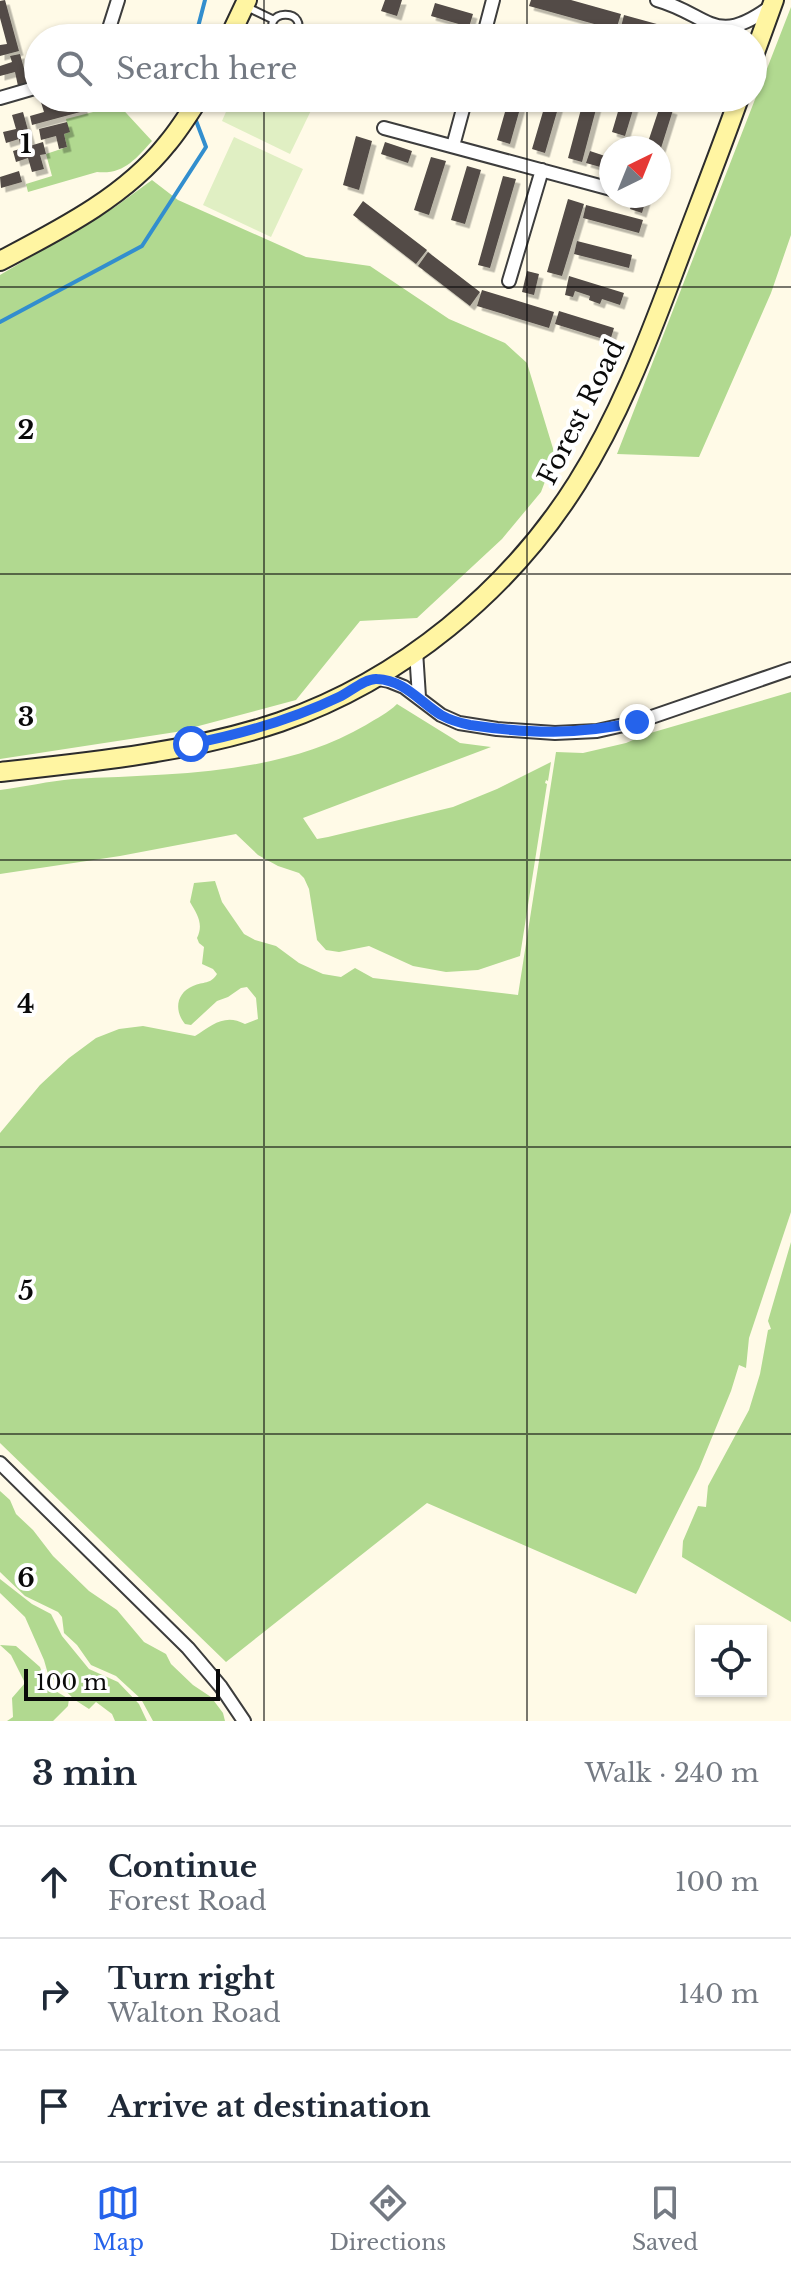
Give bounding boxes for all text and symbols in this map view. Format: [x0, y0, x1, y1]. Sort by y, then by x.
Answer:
search box [24, 24, 767, 112]
icon: search [52, 46, 96, 90]
text: Search here [116, 50, 297, 87]
text: 1 [20, 128, 32, 160]
north arrow [599, 136, 671, 208]
street label: Forest Road [531, 334, 631, 490]
text: 2 [18, 414, 34, 446]
text: 3 [18, 701, 34, 733]
route end [619, 704, 655, 740]
route start [173, 726, 209, 762]
text: 4 [17, 988, 35, 1020]
text: 5 [18, 1275, 34, 1307]
text: 6 [17, 1562, 35, 1594]
map controls [695, 1625, 767, 1697]
button: locate [695, 1625, 767, 1697]
scale bar [24, 1665, 220, 1701]
text: 100 m [36, 1669, 107, 1696]
text: 3 min [32, 1752, 137, 1794]
text: Walk · 240 m [585, 1757, 759, 1789]
text: Continue [108, 1848, 257, 1885]
icon: ahead [32, 1860, 76, 1904]
text: 100 m [675, 1866, 759, 1898]
text: Forest Road [108, 1885, 267, 1917]
text: Turn right [108, 1960, 275, 1997]
icon: right [32, 1972, 76, 2016]
text: 140 m [678, 1978, 759, 2010]
text: Walton Road [108, 1997, 281, 2029]
icon: arrive [32, 2084, 76, 2128]
text: Arrive at destination [108, 2088, 431, 2125]
tab: Map [93, 2181, 144, 2256]
tab: Directions [329, 2181, 446, 2256]
tab: Saved [632, 2181, 698, 2256]

